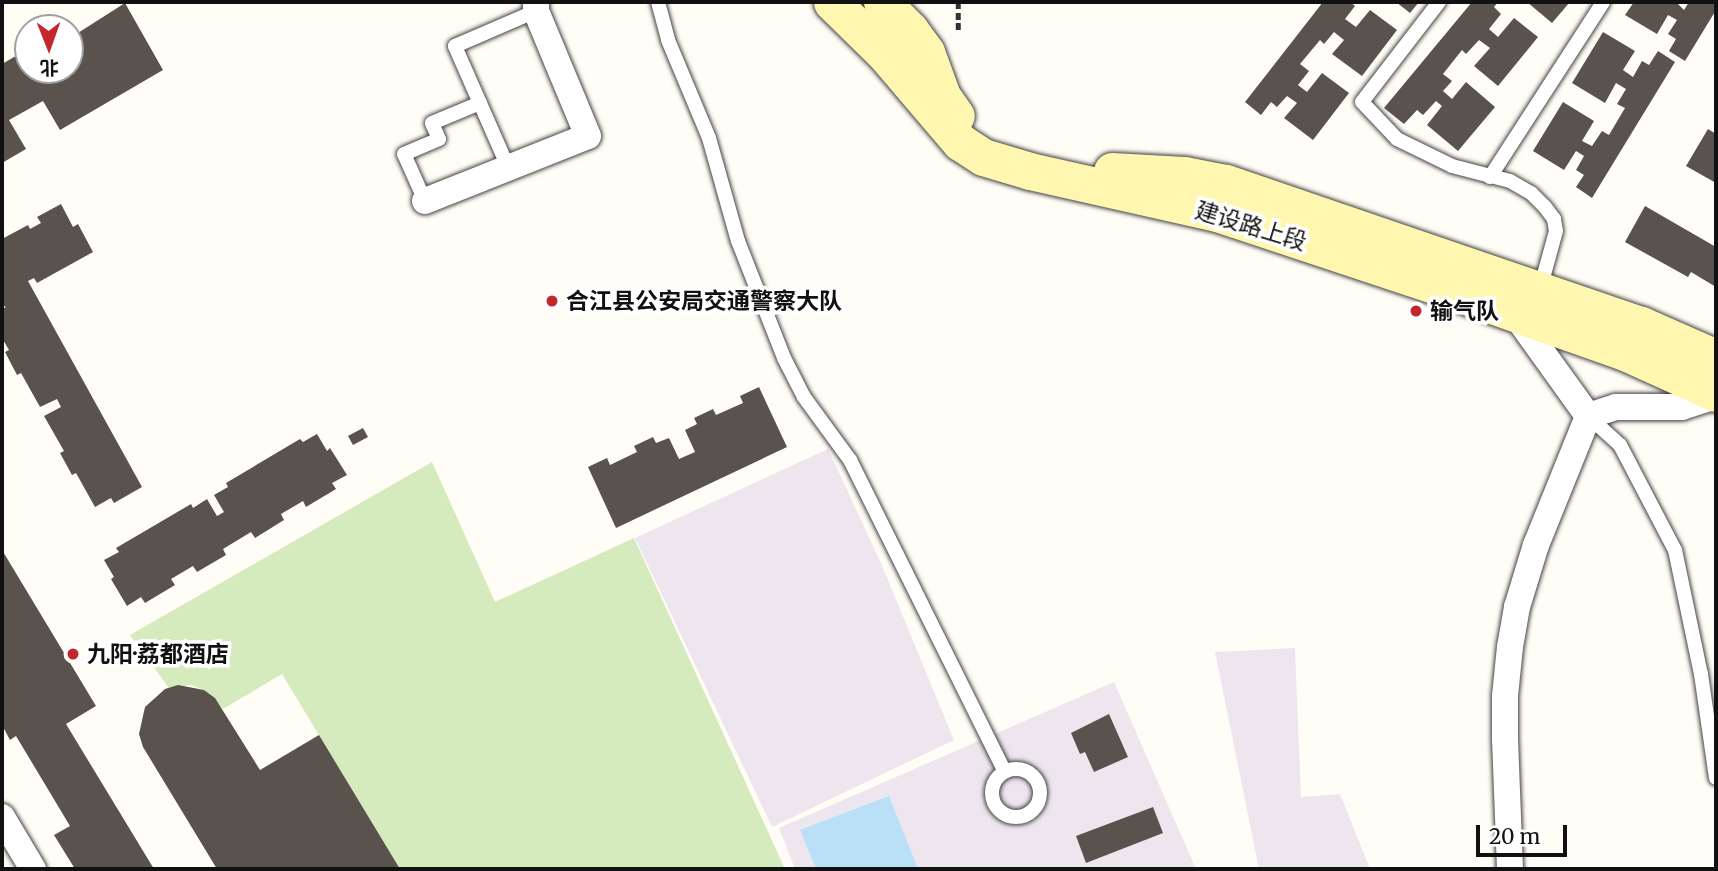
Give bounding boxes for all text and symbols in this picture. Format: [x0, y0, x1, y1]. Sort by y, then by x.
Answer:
north arrow [14, 14, 84, 84]
text: 北 [40, 56, 59, 80]
street label: 建设路上段 [1192, 196, 1310, 256]
place label: 合江县公安局交通警察大队 [566, 287, 842, 315]
marker: 合江县公安局交通警察大队 [544, 293, 560, 309]
place label: 输气队 [1430, 297, 1499, 325]
marker: 输气队 [1408, 303, 1424, 319]
place label: 九阳·荔都酒店 [87, 640, 229, 668]
marker: 九阳·荔都酒店 [65, 646, 81, 662]
scale bar [1480, 812, 1571, 856]
text: 20 m [1489, 823, 1540, 850]

